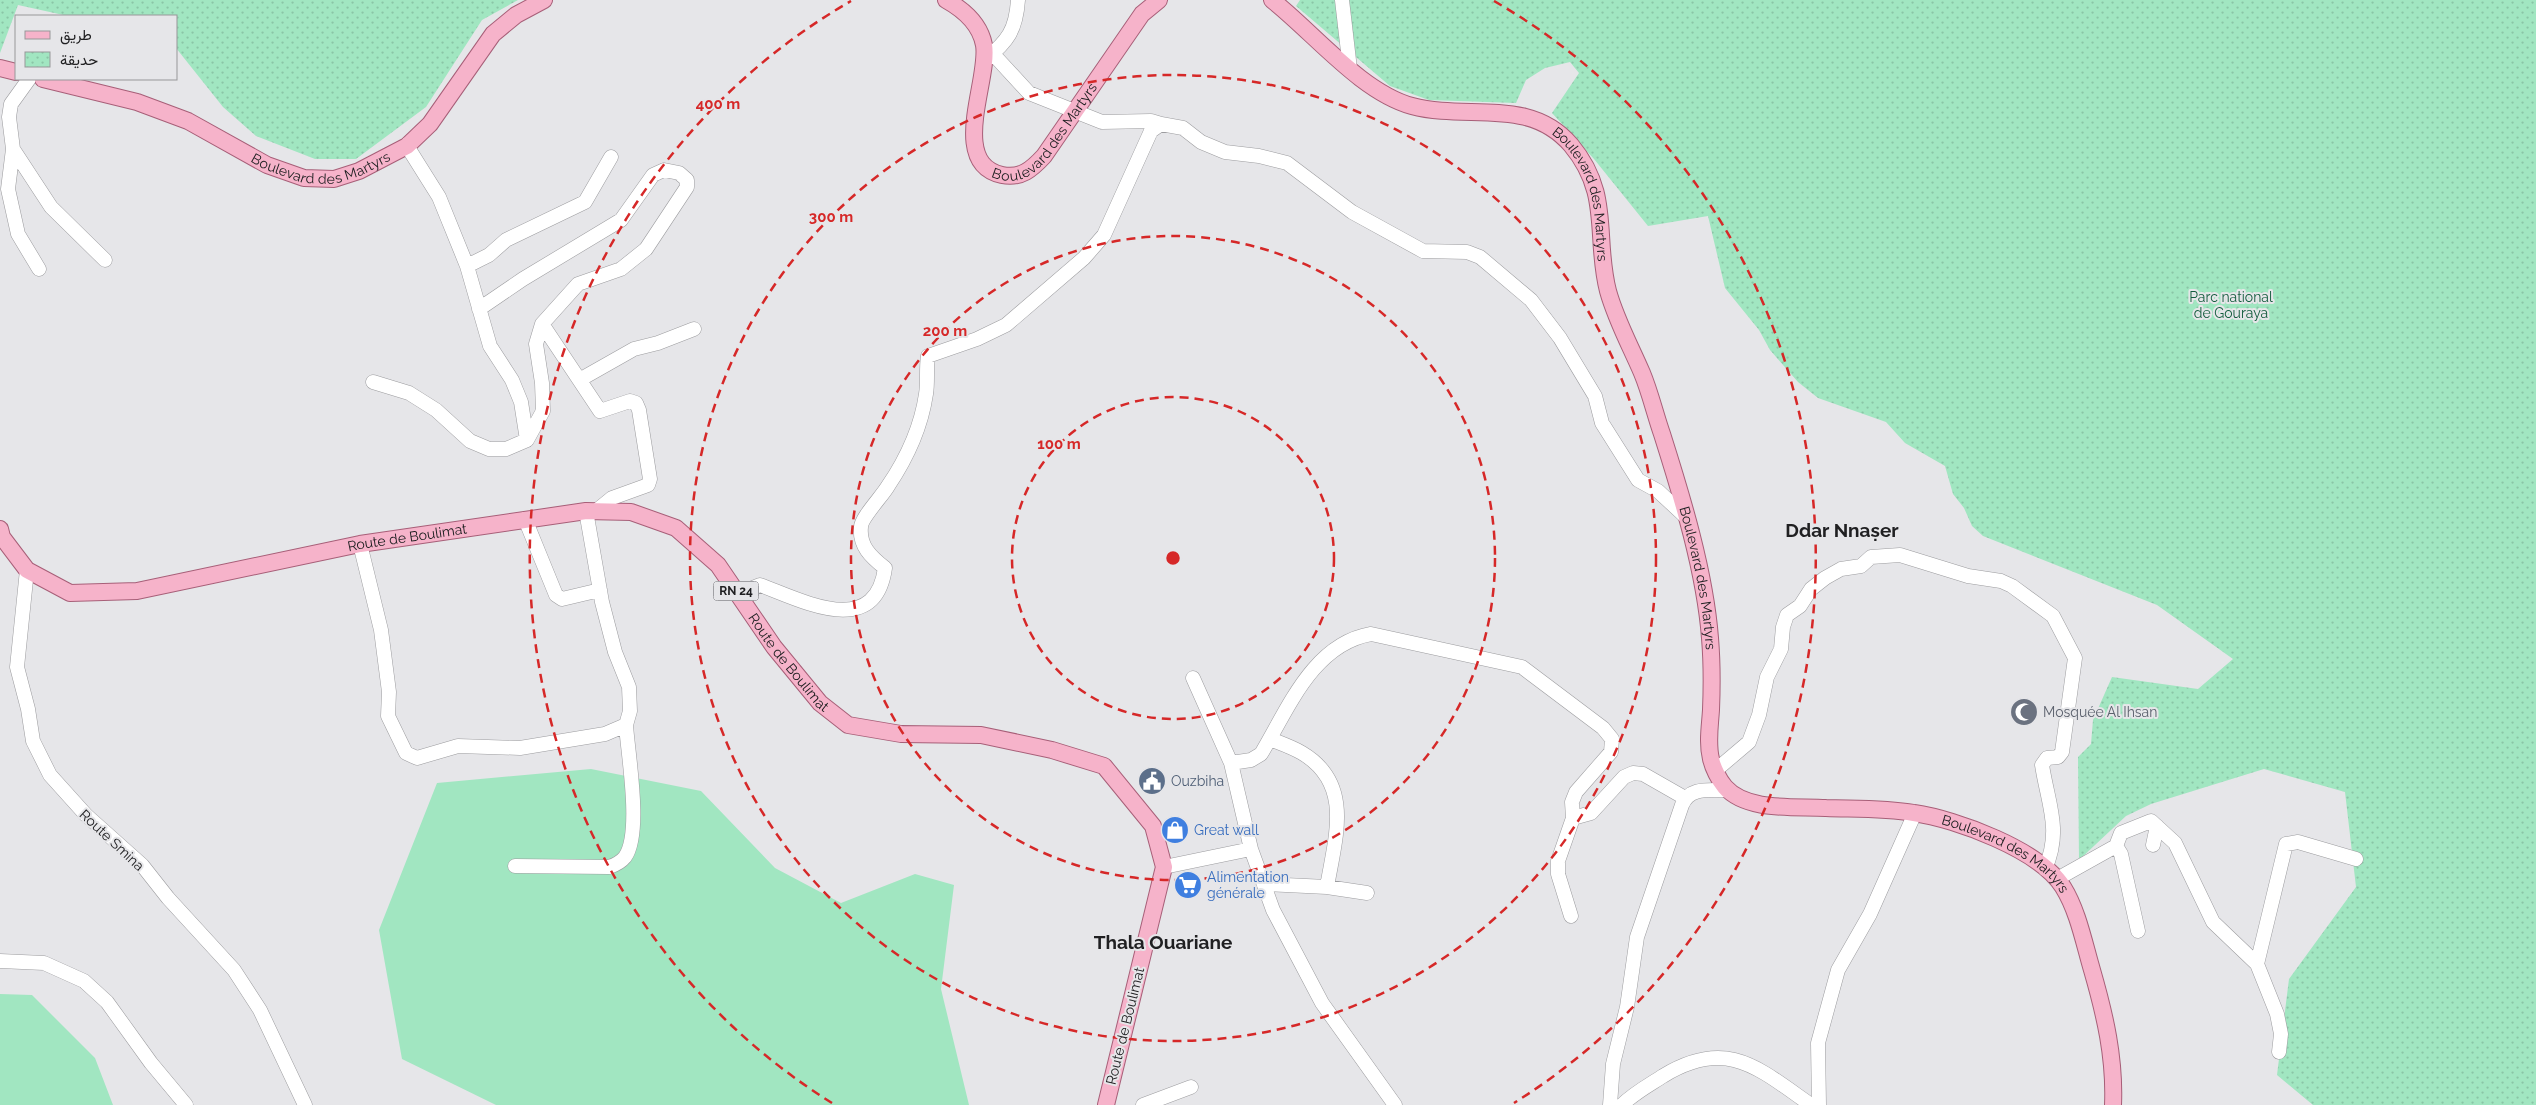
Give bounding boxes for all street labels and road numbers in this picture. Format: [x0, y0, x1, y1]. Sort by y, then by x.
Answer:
street label: Boulevard des Martyrs [990, 80, 1100, 184]
street label: Boulevard des Martyrs [1549, 123, 1611, 262]
street label: Boulevard des Martyrs [247, 144, 393, 160]
street label: Boulevard des Martyrs [1676, 504, 1719, 651]
street label: Route de Boulimat [346, 520, 468, 554]
road number: RN 24 [714, 582, 758, 600]
street label: Route de Boulimat [745, 610, 832, 715]
street label: Route Smina [77, 806, 147, 874]
street label: Boulevard des Martyrs [1940, 811, 2073, 896]
street label: Route de Boulimat [1103, 965, 1147, 1086]

